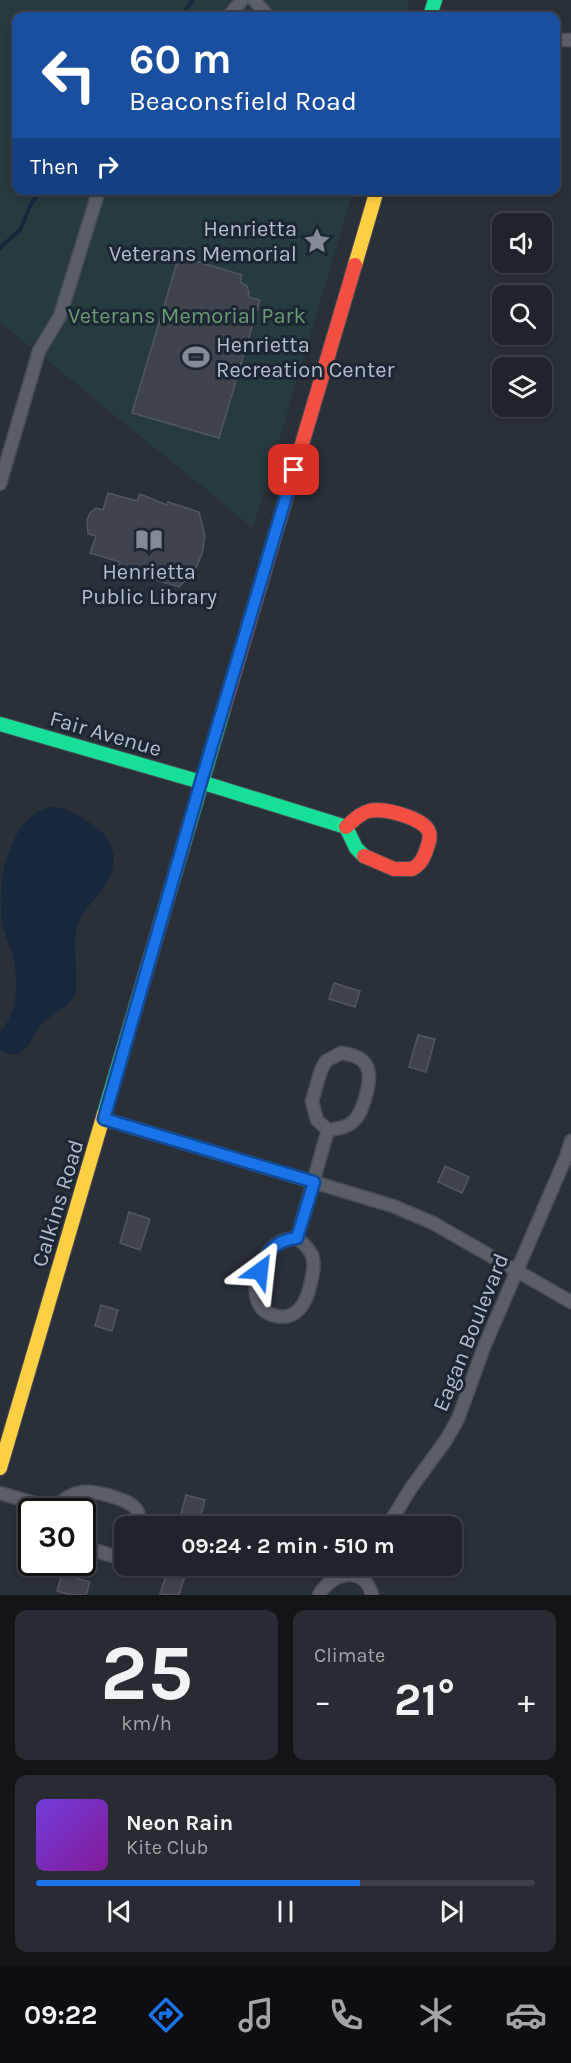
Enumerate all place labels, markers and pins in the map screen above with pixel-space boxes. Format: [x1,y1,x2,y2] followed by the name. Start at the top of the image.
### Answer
[109,216,297,267] place label: Henrietta Veterans Memorial
[302,226,332,256] place icon: Henrietta Veterans Memorial
[216,332,394,383] place label: Henrietta Recreation Center
[181,342,211,372] sports icon: Henrietta Recreation Center
[268,444,319,495] pin
[134,525,164,555] library icon: Henrietta Public Library
[81,559,217,610] place label: Henrietta Public Library

